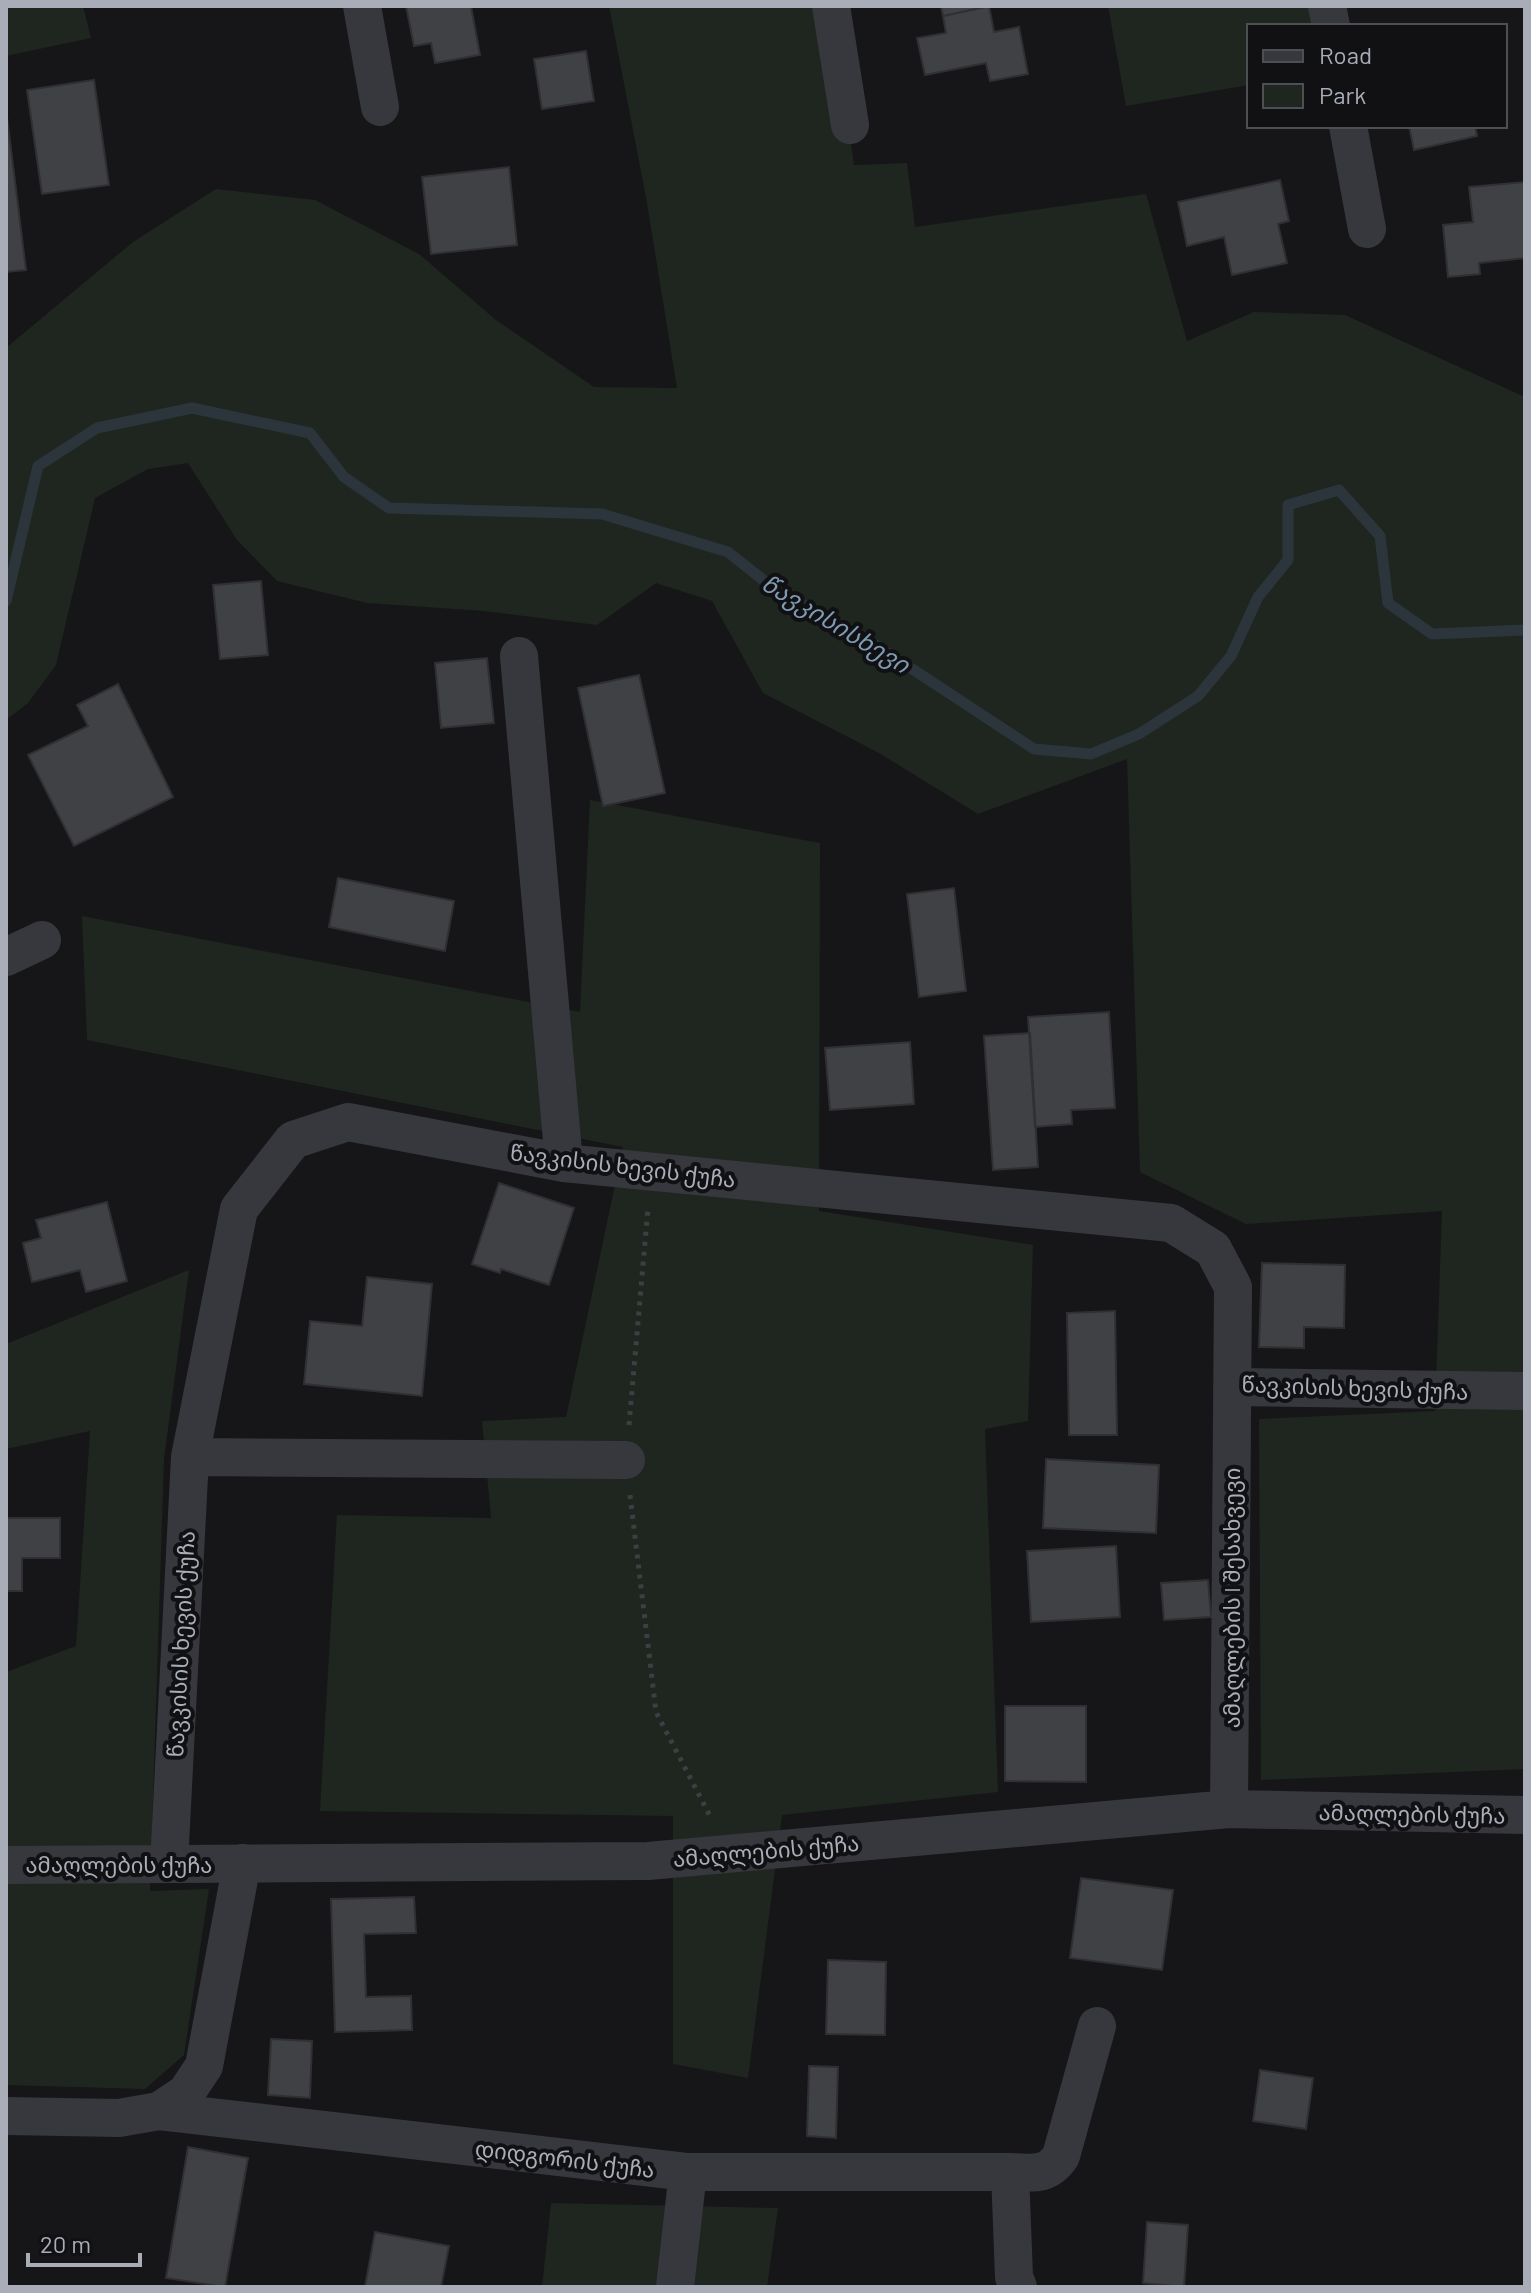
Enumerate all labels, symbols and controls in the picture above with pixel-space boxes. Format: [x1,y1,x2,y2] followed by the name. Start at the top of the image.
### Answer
[1247,24,1507,128] legend
[1319,40,1372,69] text: Road
[1319,80,1366,109] text: Park
[756,568,916,680] water label: წავკისისხევი
[509,1138,737,1193] street label: წავკისის ხევის ქუჩა
[1241,1370,1469,1405] street label: წავკისის ხევის ქუჩა
[1218,1468,1246,1728] street label: ამაღლების I შესახვევი
[161,1530,200,1758] street label: წავკისის ხევის ქუჩა
[1318,1798,1506,1830] street label: ამაღლების ქუჩა
[672,1829,860,1873] street label: ამაღლების ქუჩა
[26,1851,212,1879] street label: ამაღლების ქუჩა
[474,2134,656,2184] street label: დიდგორის ქუჩა
[28,2217,140,2267] scale bar
[40,2229,91,2258] text: 20 m

